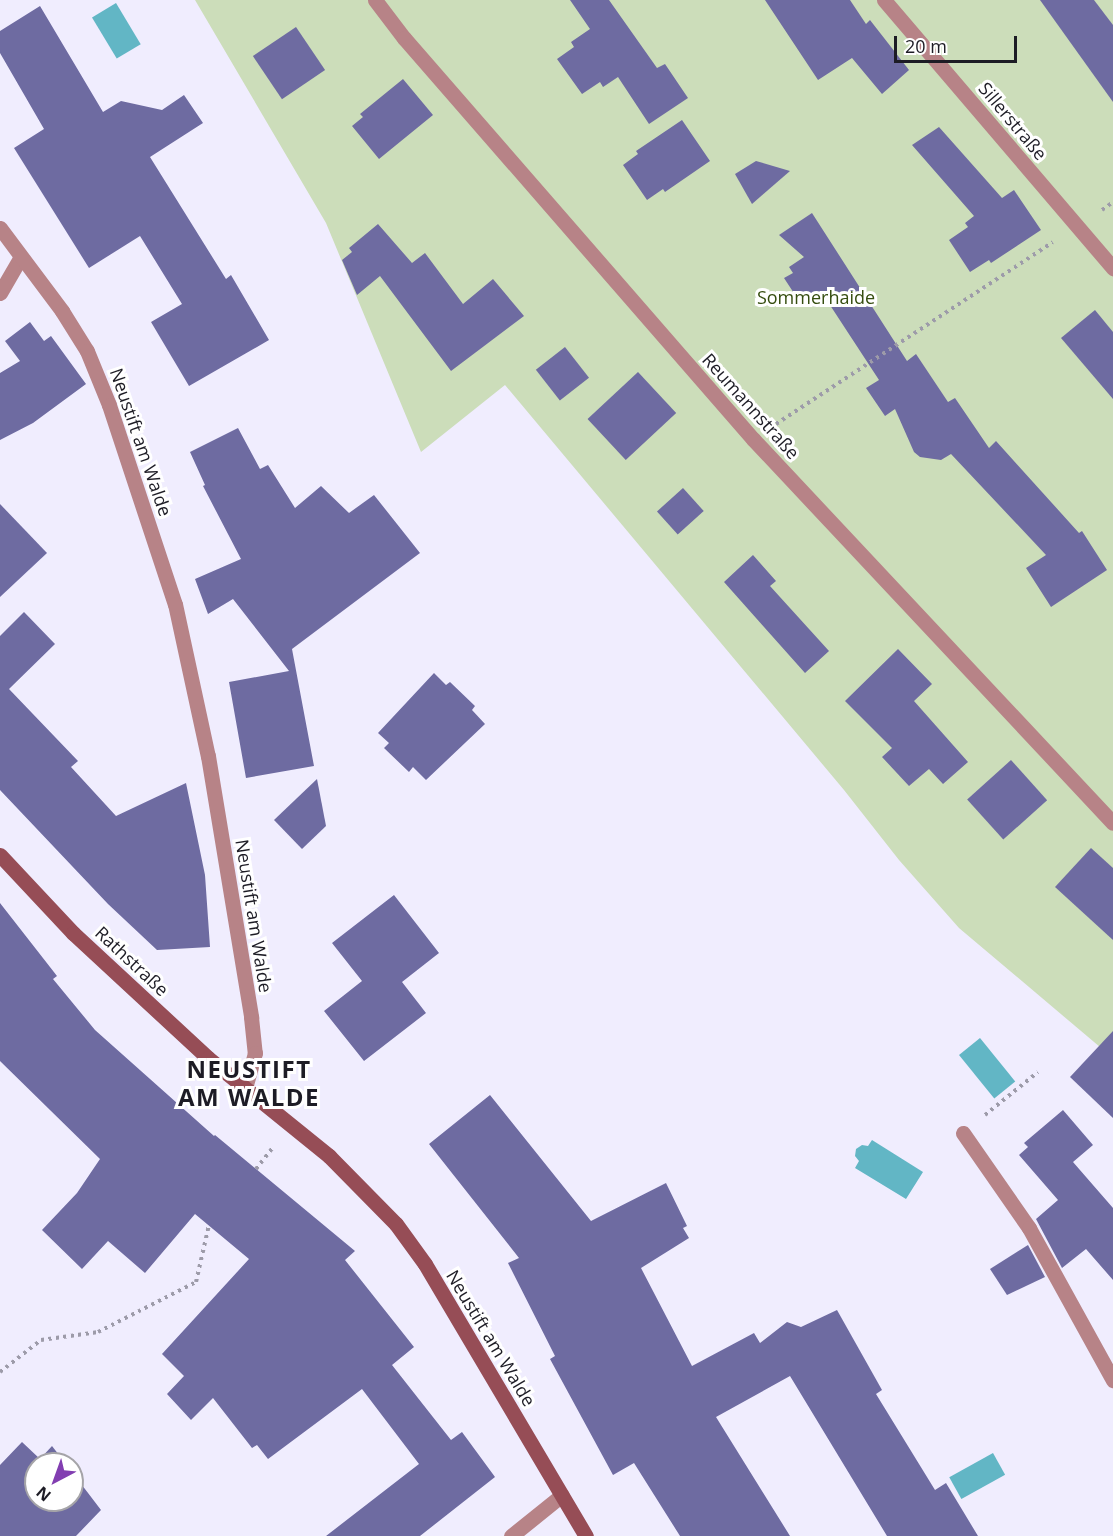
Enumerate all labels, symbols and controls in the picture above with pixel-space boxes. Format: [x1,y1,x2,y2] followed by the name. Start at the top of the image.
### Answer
[897,24,1020,62] scale bar
[905,34,947,58] text: 20 m
[974,78,1052,164] street label: Sillerstraße
[757,286,875,308] park label: Sommerhaide
[698,349,804,463] street label: Reumannstraße
[106,365,176,519] street label: Neustift am Walde
[231,838,277,994] street label: Neustift am Walde
[91,922,173,1000] street label: Rathstraße
[178,1055,320,1111] district label: NEUSTIFT AM WALDE
[442,1266,540,1410] street label: Neustift am Walde
[24,1452,84,1512] north arrow
[31,1482,56,1507] text: N

